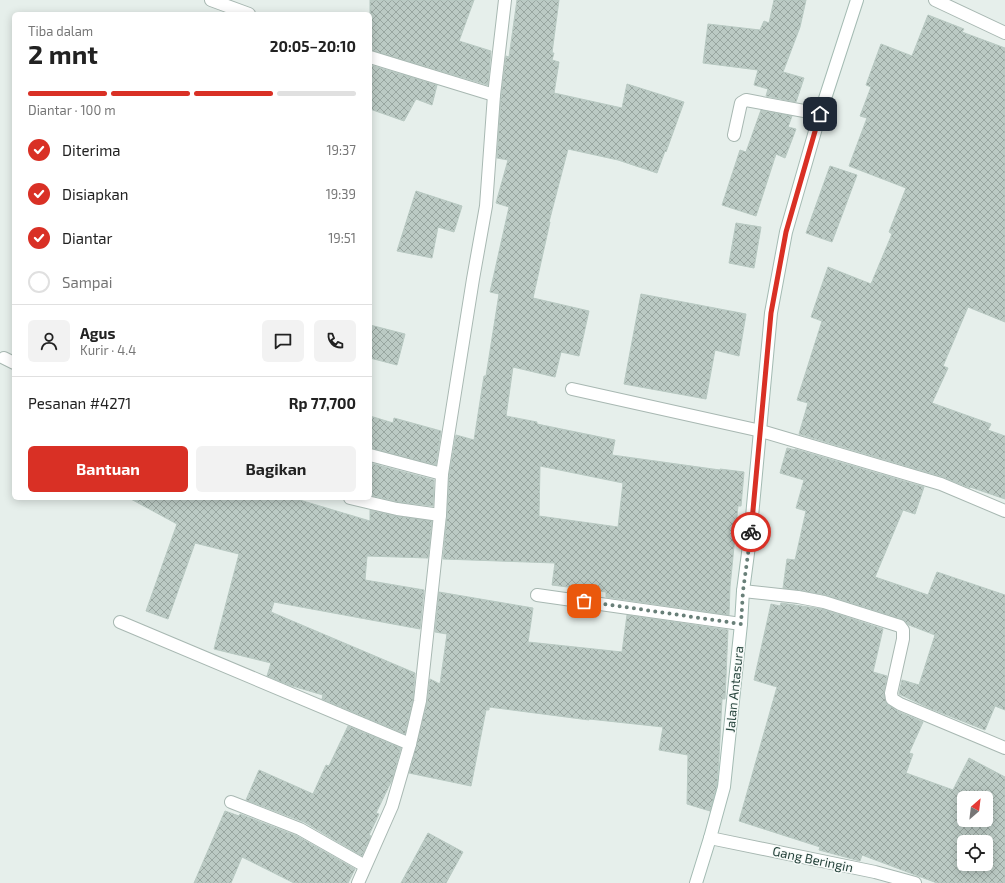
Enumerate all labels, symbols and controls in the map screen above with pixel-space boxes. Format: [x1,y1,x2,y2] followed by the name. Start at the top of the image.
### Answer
[28,23,93,39] text: Tiba dalam
[270,37,356,55] text: 20:05–20:10
[28,38,98,69] text: 2 mnt
[803,97,837,131] pin
[28,102,116,118] text: Diantar · 100 m
[809,103,831,125] icon: home
[28,139,50,161] icon: check
[62,141,121,159] text: Diterima
[326,142,356,158] text: 19:37
[28,183,50,205] icon: check
[62,185,129,203] text: Disiapkan
[326,186,356,202] text: 19:39
[28,227,50,249] icon: check
[62,229,113,247] text: Diantar
[328,230,356,246] text: 19:51
[62,273,112,291] text: Sampai
[28,320,70,362] button: person
[262,320,304,362] button: chat
[314,320,356,362] button: phone
[80,324,115,342] text: Agus
[80,342,136,358] text: Kurir · 4.4
[28,394,131,412] text: Pesanan #4271
[289,394,356,412] text: Rp 77,700
[28,446,188,492] button: Bantuan
[196,446,356,492] button: Bagikan
[731,512,771,552] courier
[740,521,762,543] icon: bike
[567,584,601,618] pin
[573,590,595,612] icon: bag
[722,645,746,733] street label: Jalan Antasura
[957,791,993,827] north arrow
[957,791,993,871] map controls
[957,835,993,871] button: locate
[771,843,855,875] street label: Gang Beringin

